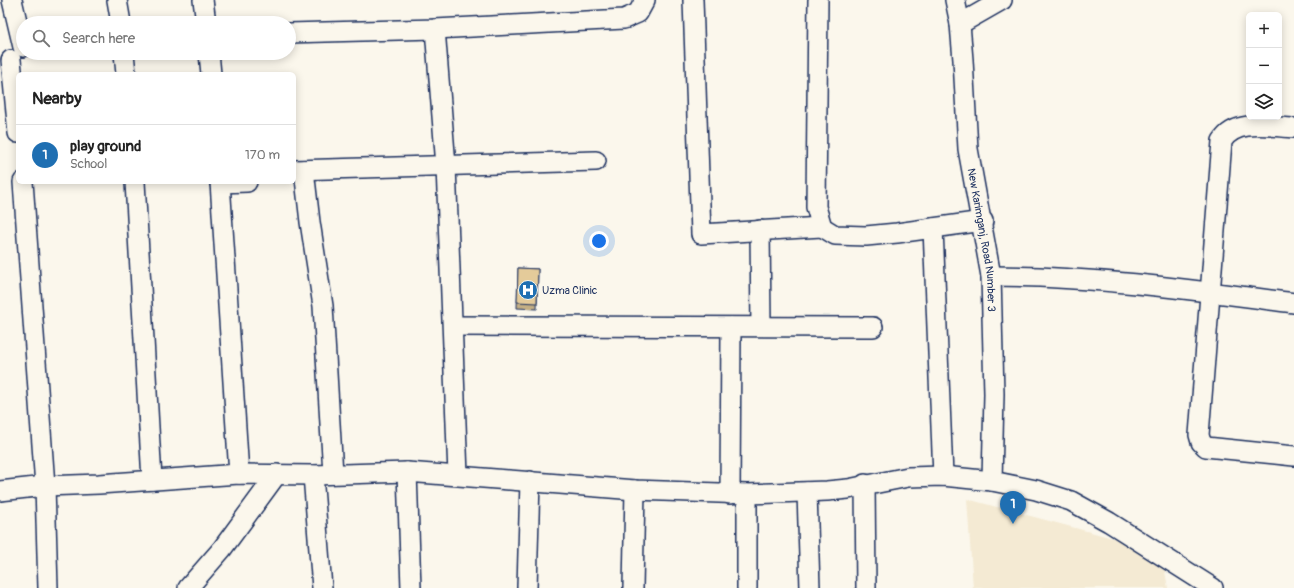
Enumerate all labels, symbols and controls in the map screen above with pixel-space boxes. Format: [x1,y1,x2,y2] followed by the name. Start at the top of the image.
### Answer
[1246,12,1282,120] map controls
[1246,12,1282,48] button: +
[16,16,296,60] search box
[30,27,52,49] icon: search
[62,29,135,48] text: Search here
[1246,48,1282,84] button: −
[1246,84,1282,120] button: layers
[32,88,81,109] text: Nearby
[70,137,141,156] text: play ground
[42,147,48,163] text: 1
[245,147,280,163] text: 170 m
[70,156,107,172] text: School
[965,167,998,312] street label: New Karimganj, Road Number 3
[589,231,609,251] your location
[517,279,539,301] hospital icon: Uzma Clinic
[542,284,598,297] place label: Uzma Clinic
[1000,491,1026,524] pin: 1

